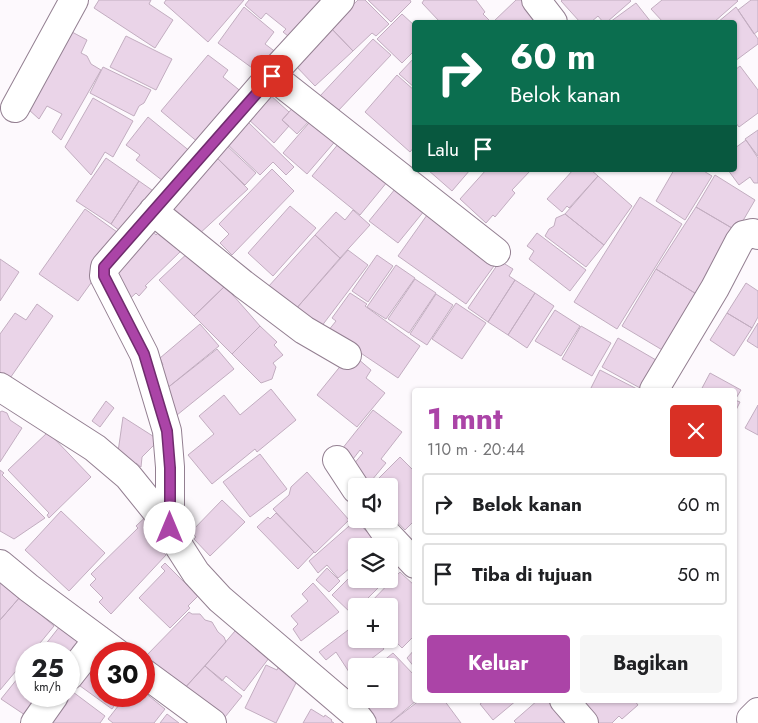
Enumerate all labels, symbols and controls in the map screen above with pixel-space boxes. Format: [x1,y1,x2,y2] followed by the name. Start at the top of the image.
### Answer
[510,32,596,82] text: 60 m
[427,40,492,105] icon: right
[251,55,293,97] pin
[258,62,286,90] icon: arrive
[510,78,621,110] text: Belok kanan
[469,135,497,163] icon: arrive
[427,136,459,163] text: Lalu
[427,397,503,440] text: 1 mnt
[670,405,722,457] button: close
[427,438,525,461] text: 110 m · 20:44
[348,478,398,708] map controls
[348,478,398,528] button: sound
[429,490,457,518] icon: right
[472,491,582,518] text: Belok kanan
[677,491,720,518] text: 60 m
[143,501,195,553] position arrow
[348,538,398,588] button: layers
[429,560,457,588] icon: arrive
[472,561,592,588] text: Tiba di tujuan
[677,561,720,588] text: 50 m
[348,598,398,648] button: +
[427,635,570,693] button: Keluar
[580,635,722,693] button: Bagikan
[90,642,155,707] speed limit sign: 30
[31,650,64,686] text: 25
[348,658,398,708] button: −
[34,678,61,696] text: km/h

